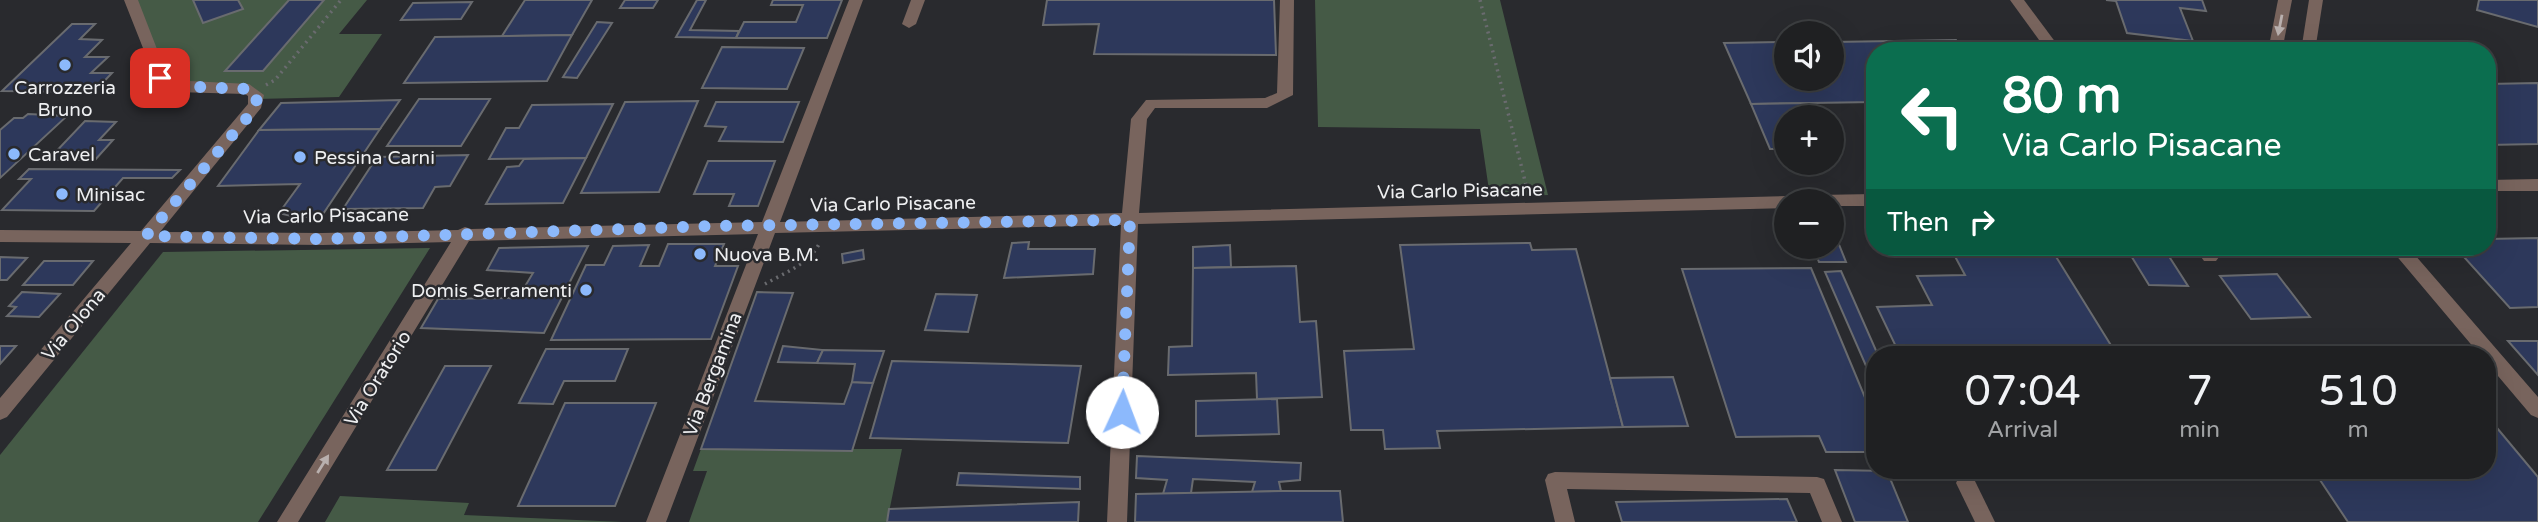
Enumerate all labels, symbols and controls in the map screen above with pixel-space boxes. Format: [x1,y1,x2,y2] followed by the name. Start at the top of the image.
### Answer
[2275,14,2286,36] one-way arrow
[1774,21,1844,259] map controls
[1774,21,1844,91] button: sound
[130,48,190,108] pin
[57,57,73,73] marker: Carrozzeria Bruno
[141,59,179,97] icon: arrive
[2002,67,2121,126] text: 80 m
[1887,70,1978,161] icon: left
[14,77,116,121] place label: Carrozzeria Bruno
[1774,105,1844,175] button: +
[2002,127,2282,165] text: Via Carlo Pisacane
[28,144,95,166] place label: Caravel
[6,146,22,162] marker: Caravel
[314,147,435,169] place label: Pessina Carni
[292,149,308,165] marker: Pessina Carni
[1377,179,1543,203] street label: Via Carlo Pisacane
[76,184,145,206] place label: Minisac
[54,186,70,202] marker: Minisac
[1774,189,1844,259] button: −
[810,192,976,216] street label: Via Carlo Pisacane
[1963,203,2001,241] icon: right
[243,204,409,228] street label: Via Carlo Pisacane
[1887,207,1949,238] text: Then
[714,244,819,266] place label: Nuova B.M.
[692,246,708,262] marker: Nuova B.M.
[411,280,572,302] place label: Domis Serramenti
[578,282,594,298] marker: Domis Serramenti
[37,284,110,365] street label: Via Olona
[679,309,747,440] street label: Via Bergamina
[340,327,416,430] street label: Via Oratorio
[1964,366,2081,417] text: 07:04
[2186,366,2213,417] text: 7
[2318,366,2398,417] text: 510
[1085,375,1159,449] position arrow
[1987,416,2058,444] text: Arrival
[2179,416,2220,444] text: min
[2347,416,2369,444] text: m
[316,455,329,474] one-way arrow

